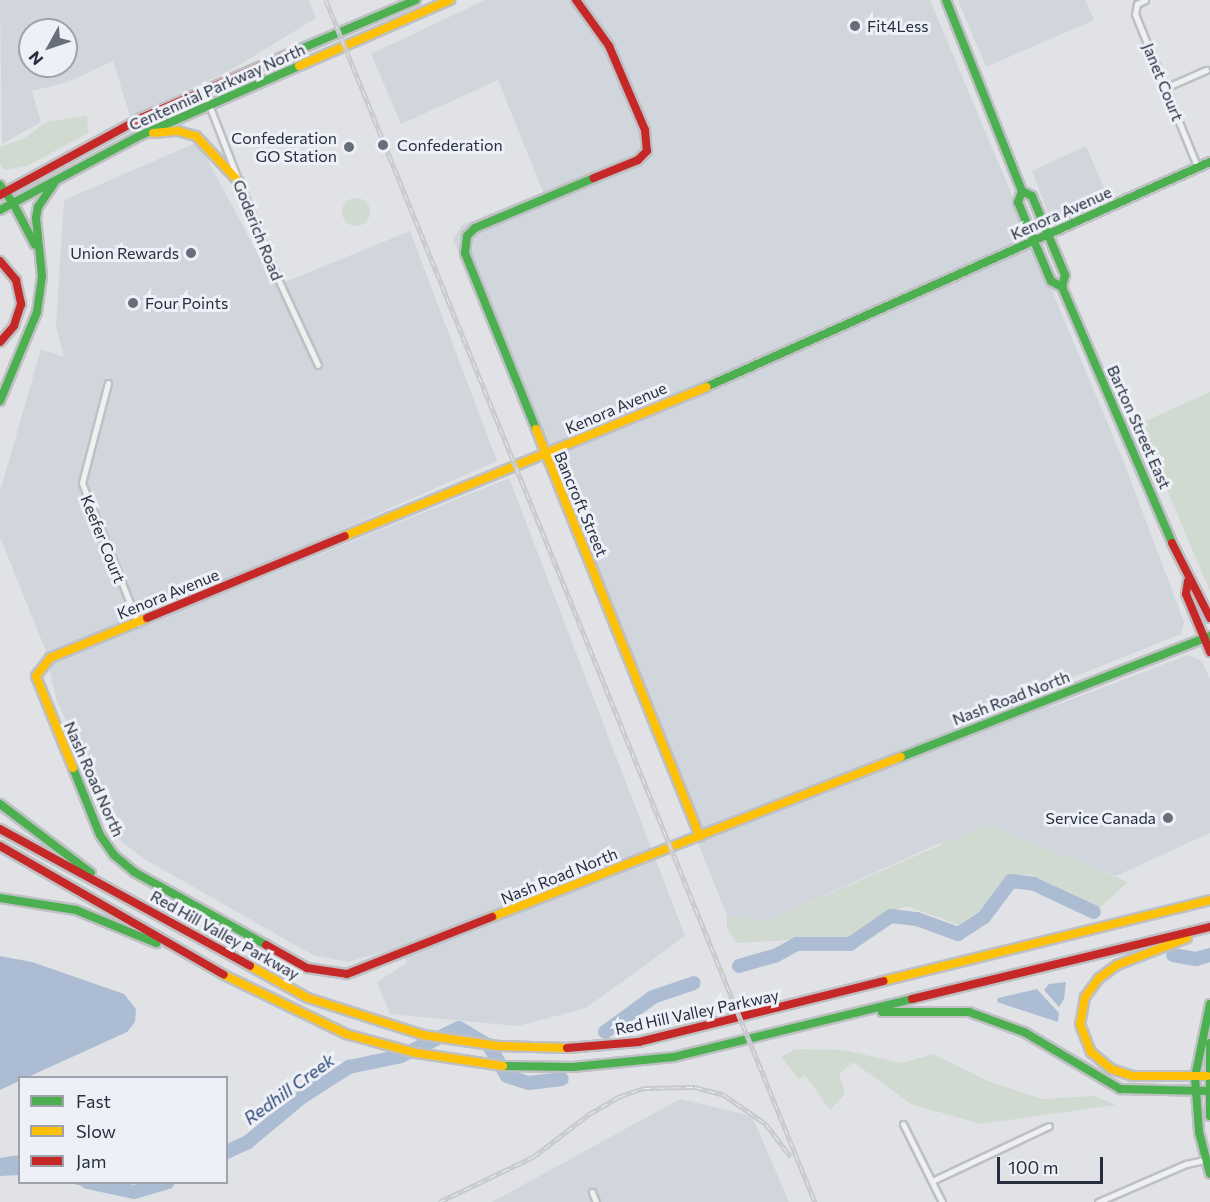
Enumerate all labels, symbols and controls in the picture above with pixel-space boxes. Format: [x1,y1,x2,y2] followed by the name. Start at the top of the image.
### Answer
[867,16,929,36] place label: Fit4Less
[18,18,78,78] north arrow
[848,19,862,33] marker: Fit4Less
[126,39,308,135] street label: Centennial Parkway North
[1139,40,1187,124] street label: Janet Court
[24,48,46,69] text: N
[231,128,337,166] place label: Confederation GO Station
[397,135,503,155] place label: Confederation
[374,136,392,154] marker: Confederation
[342,140,356,154] marker: Confederation GO Station
[229,177,287,283] street label: Goderich Road
[1008,182,1114,244] street label: Kenora Avenue
[70,243,179,263] place label: Union Rewards
[184,246,198,260] marker: Union Rewards
[145,293,228,313] place label: Four Points
[126,296,140,310] marker: Four Points
[1103,362,1175,492] street label: Barton Street East
[562,378,670,438] street label: Kenora Avenue
[550,448,612,560] street label: Bancroft Street
[77,492,129,586] street label: Keefer Court
[114,565,222,623] street label: Kenora Avenue
[950,667,1072,729] street label: Nash Road North
[60,718,128,840] street label: Nash Road North
[1046,808,1156,828] place label: Service Canada
[1161,811,1175,825] marker: Service Canada
[498,844,620,908] street label: Nash Road North
[147,886,303,984] street label: Red Hill Valley Parkway
[613,985,781,1039] street label: Red Hill Valley Parkway
[239,1049,339,1129] water label: Redhill Creek
[18,1076,228,1184] legend
[76,1090,111,1112] text: Fast
[76,1120,116,1142] text: Slow
[1000,1145,1106,1183] scale bar
[76,1150,106,1172] text: Jam
[1008,1156,1058,1178] text: 100 m

